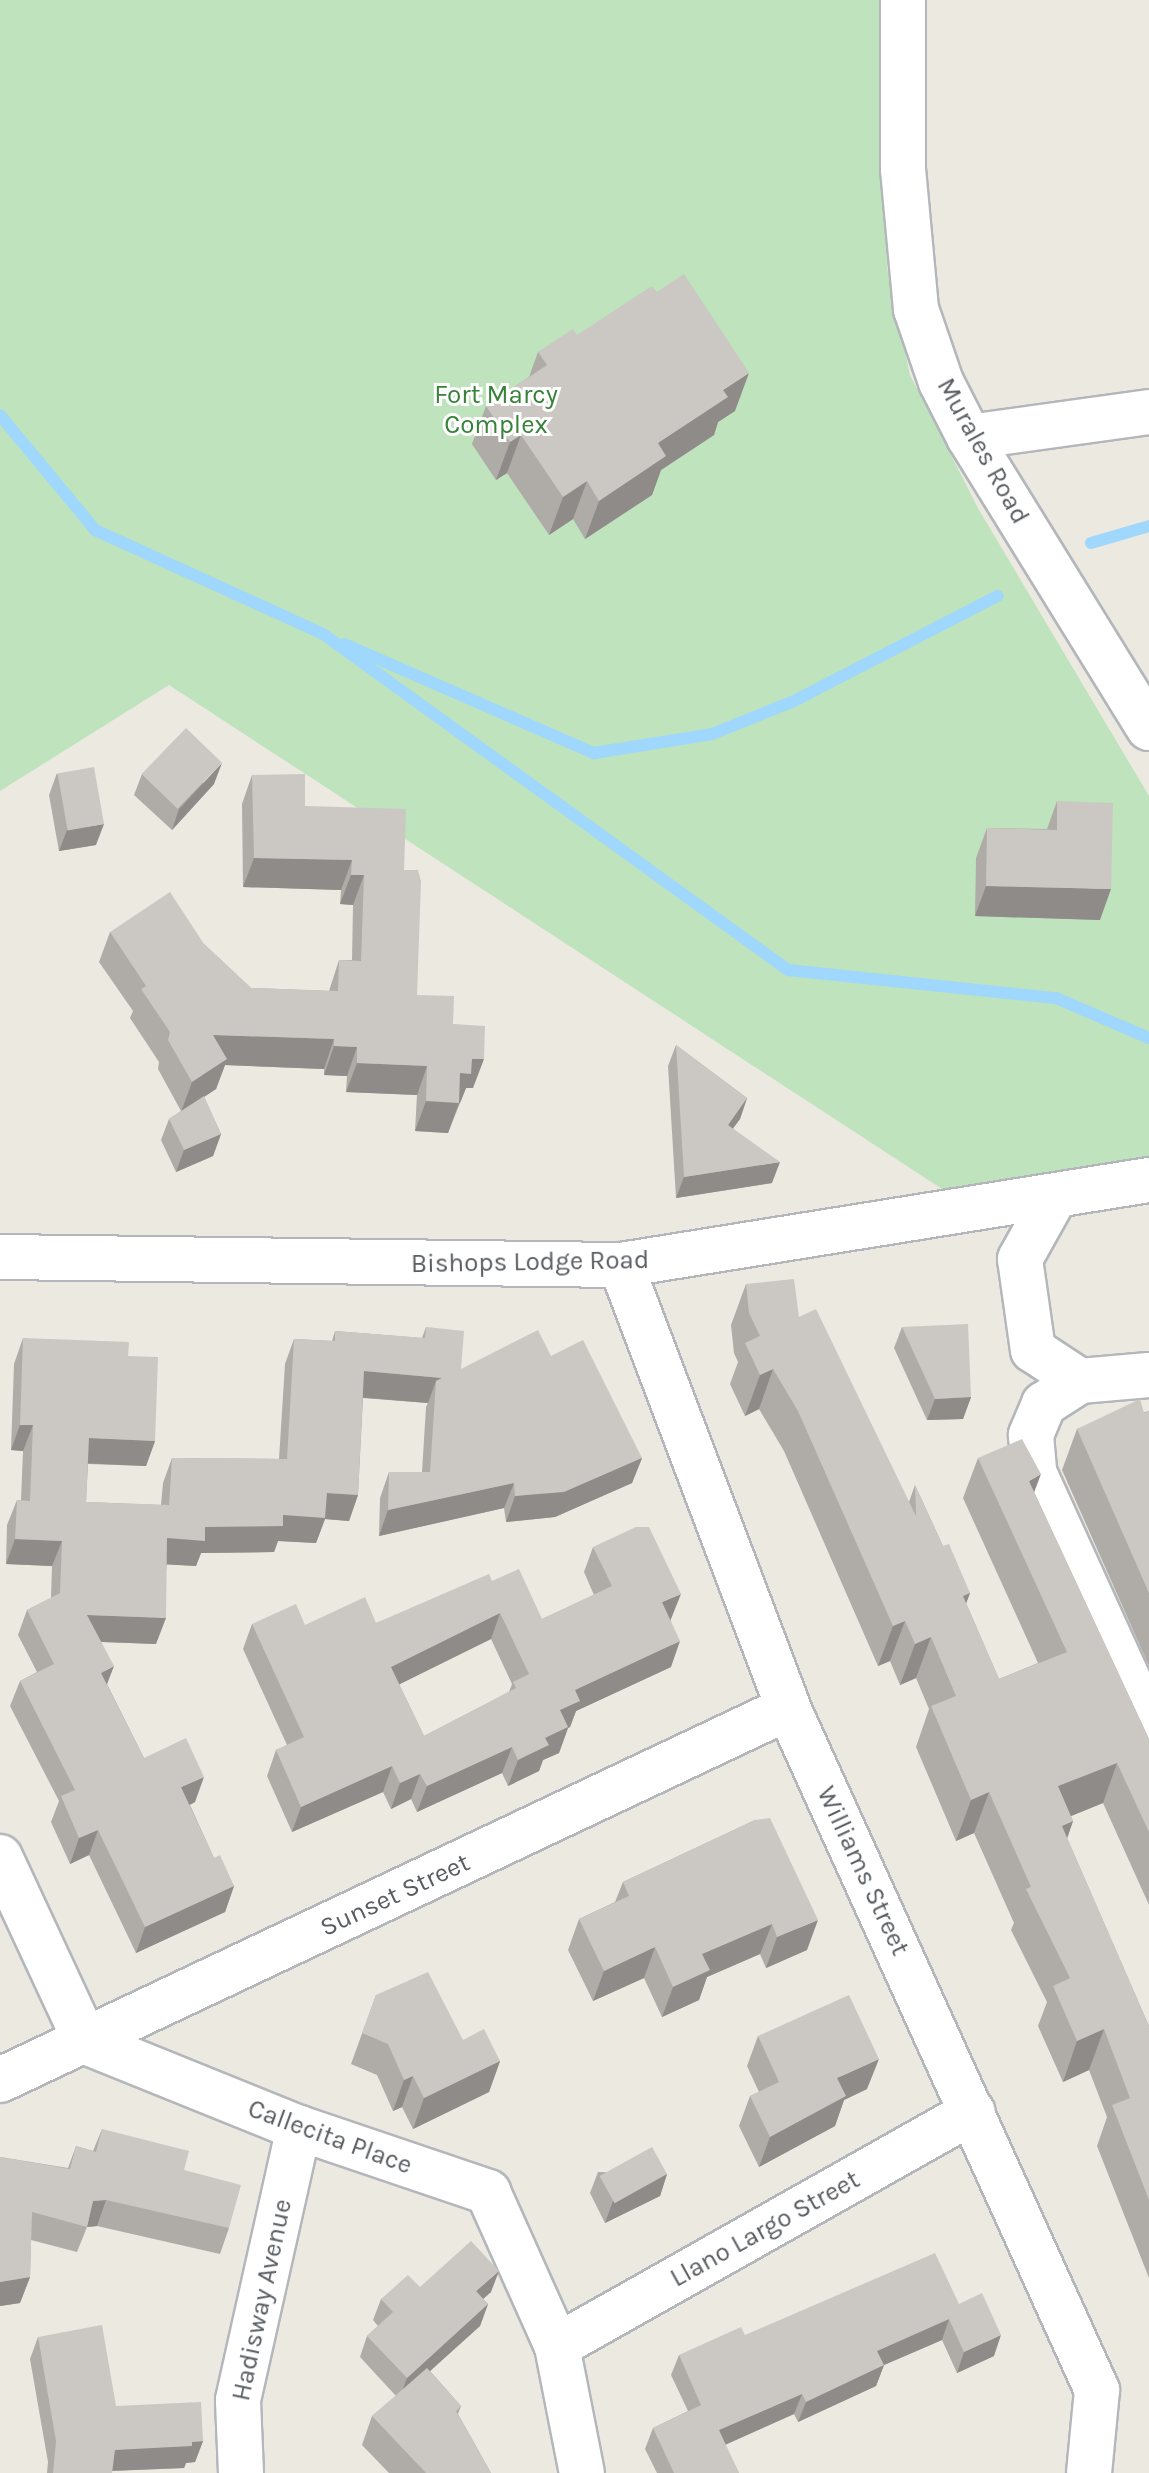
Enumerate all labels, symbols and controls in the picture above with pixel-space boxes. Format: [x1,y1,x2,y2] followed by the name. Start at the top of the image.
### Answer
[930,373,1036,529] street label: Murales Road
[434,379,558,440] park label: Fort Marcy Complex
[411,1244,649,1280] street label: Bishops Lodge Road
[810,1781,916,1961] street label: Williams Street
[315,1847,475,1943] street label: Sunset Street
[244,2093,416,2181] street label: Callecita Place
[665,2164,865,2294] street label: Llano Largo Street
[225,2196,299,2404] street label: Hadisway Avenue

